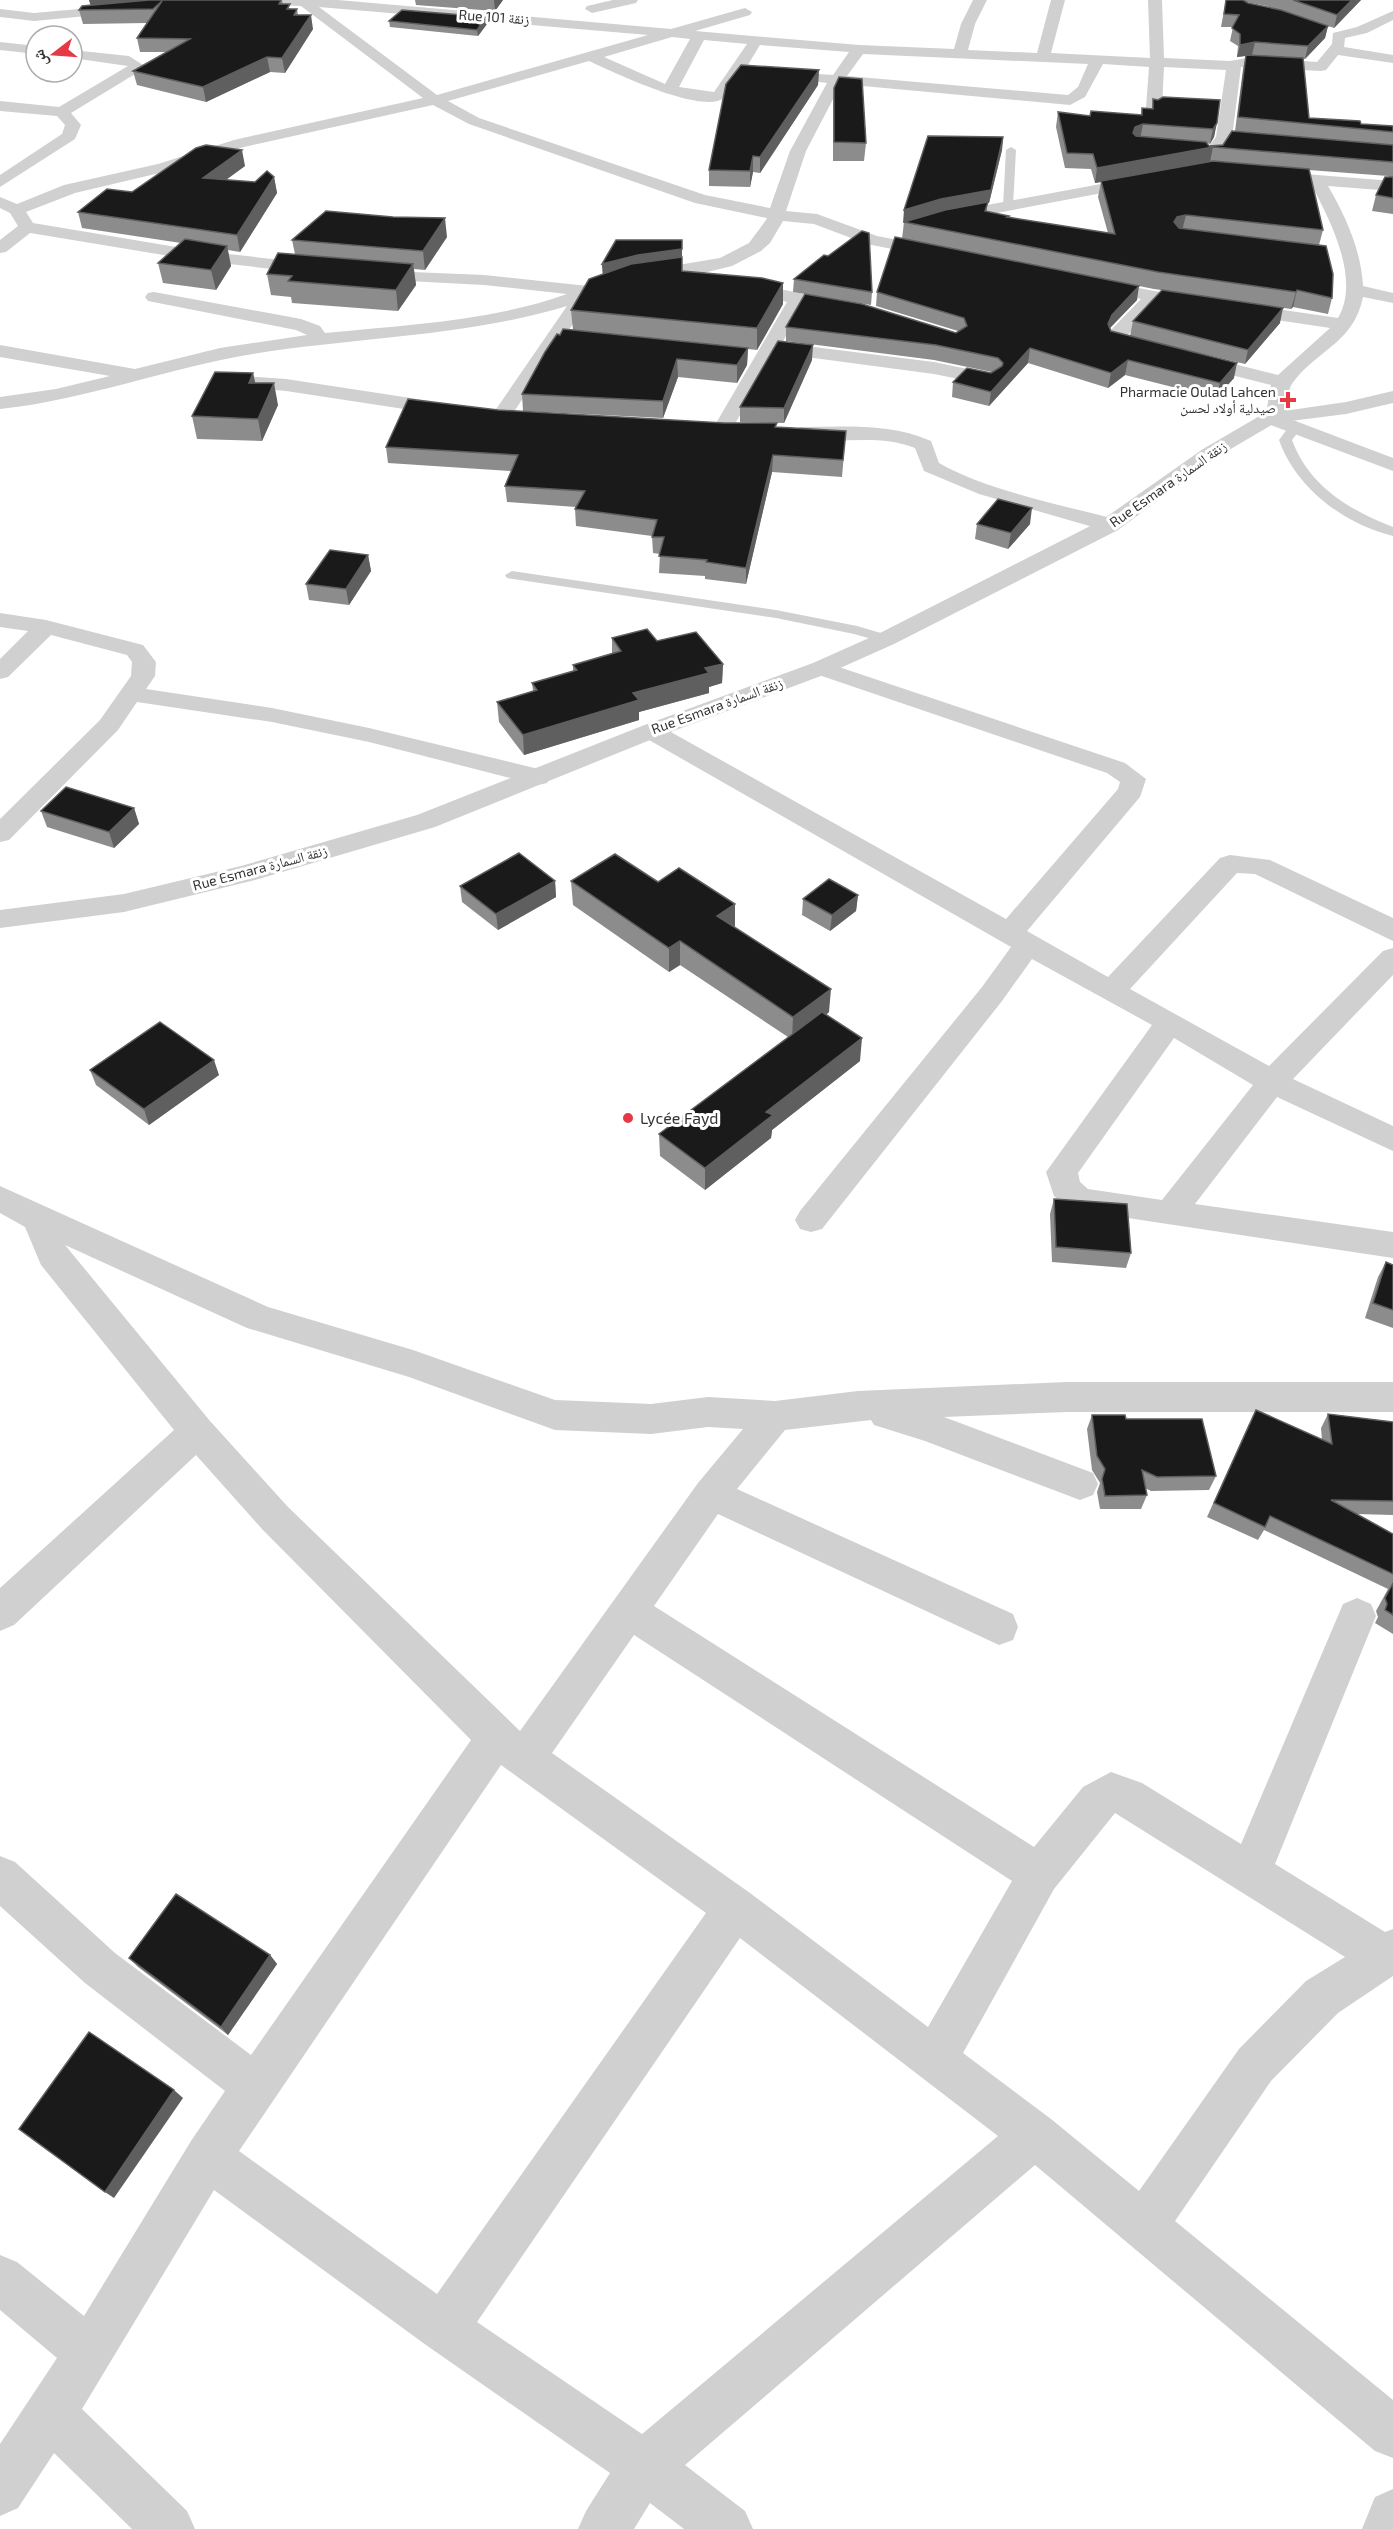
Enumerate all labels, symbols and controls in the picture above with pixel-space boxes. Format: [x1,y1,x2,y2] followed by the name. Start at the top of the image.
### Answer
[458,6,530,28] street label: Rue 101 زنقة
[24,24,84,84] north arrow
[28,47,52,69] text: ش
[1120,383,1276,417] place label: Pharmacie Oulad Lahcen صيدلية أولاد لحسن
[1281,393,1295,407] marker: Pharmacie Oulad Lahcen صيدلية أولاد لحسن
[1106,437,1230,531] street label: Rue Esmara زنقة السمارة
[649,674,785,738] street label: Rue Esmara زنقة السمارة
[191,841,329,895] street label: Rue Esmara زنقة السمارة
[640,1108,719,1127] place label: Lycée Fayd
[621,1111,635,1125] marker: Lycée Fayd

